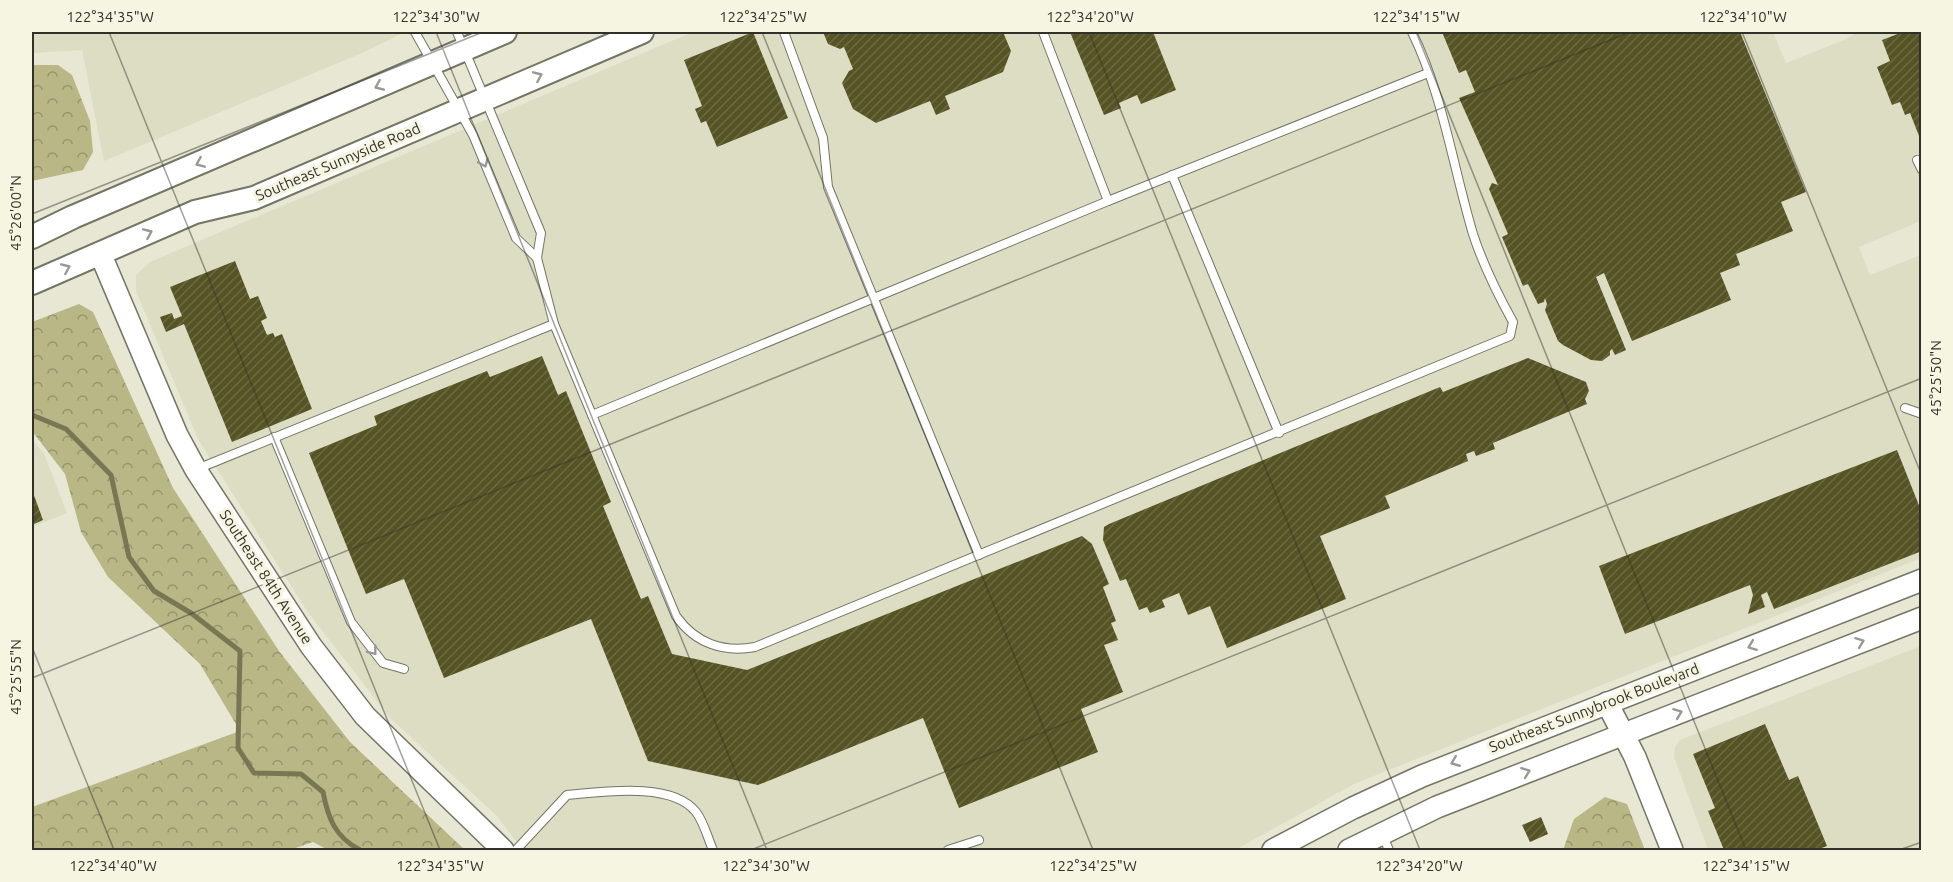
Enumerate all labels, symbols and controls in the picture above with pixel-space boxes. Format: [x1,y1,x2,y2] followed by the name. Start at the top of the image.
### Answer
[66,8,154,25] text: 122°34'35"W
[392,8,480,25] text: 122°34'30"W
[719,8,807,25] text: 122°34'25"W
[1046,8,1134,25] text: 122°34'20"W
[1372,8,1460,25] text: 122°34'15"W
[1699,8,1787,25] text: 122°34'10"W
[532,71,543,83] one-way arrow
[374,79,385,91] one-way arrow
[253,119,423,204] street label: Southeast Sunnyside Road
[195,156,206,168] one-way arrow
[477,156,489,167] one-way arrow
[7,175,24,251] text: 45°26'00"N
[141,228,152,240] one-way arrow
[59,263,70,275] one-way arrow
[1927,340,1944,416] text: 45°25'50"N
[217,506,316,647] street label: Southeast 84th Avenue
[1854,637,1865,649] one-way arrow
[7,639,24,715] text: 45°25'55"N
[1747,639,1758,651] one-way arrow
[366,645,377,656] one-way arrow
[1486,660,1701,756] street label: Southeast Sunnybrook Boulevard
[1672,707,1683,720] one-way arrow
[1450,755,1461,767] one-way arrow
[1520,767,1531,780] one-way arrow
[69,857,157,874] text: 122°34'40"W
[396,857,484,874] text: 122°34'35"W
[722,857,810,874] text: 122°34'30"W
[1049,857,1137,874] text: 122°34'25"W
[1375,857,1463,874] text: 122°34'20"W
[1702,857,1790,874] text: 122°34'15"W

